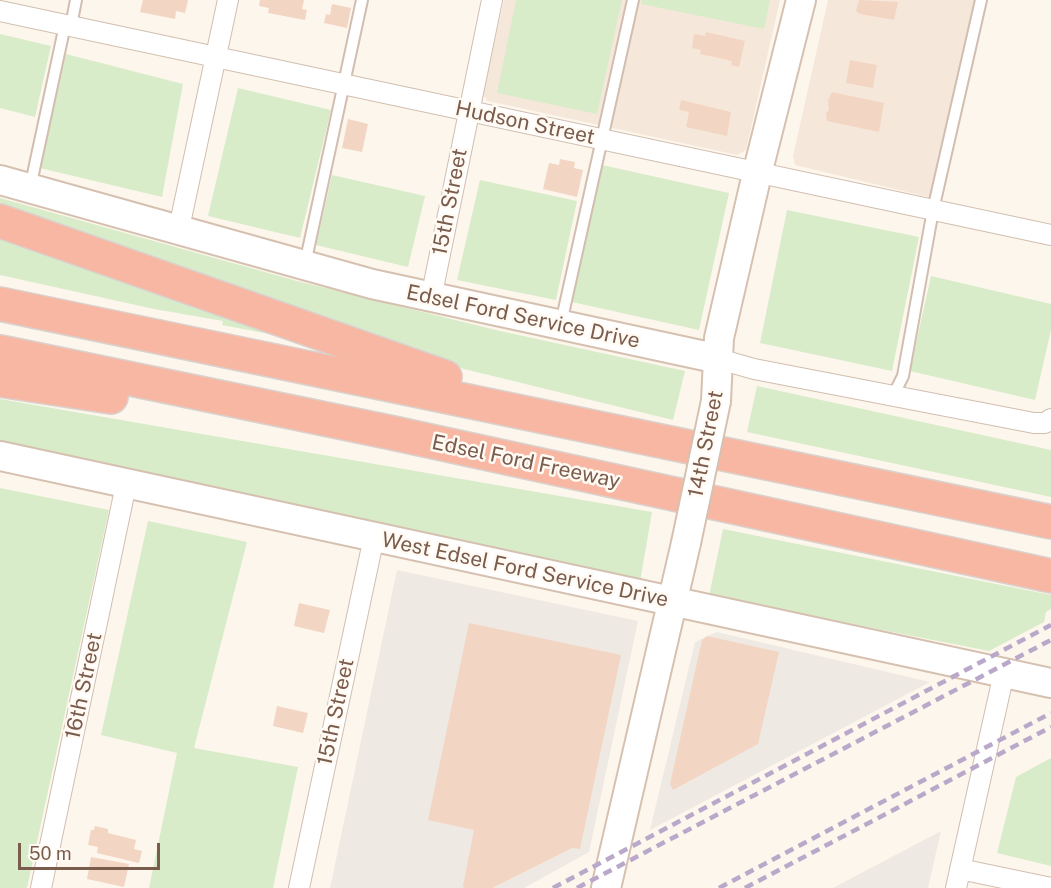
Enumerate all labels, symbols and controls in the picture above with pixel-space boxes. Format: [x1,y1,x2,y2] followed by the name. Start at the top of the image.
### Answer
[453,96,597,150] street label: Hudson Street
[427,146,473,258] street label: 15th Street
[404,280,642,354] street label: Edsel Ford Service Drive
[683,388,729,500] street label: 14th Street
[430,430,622,494] street label: Edsel Ford Freeway
[379,527,671,613] street label: West Edsel Ford Service Drive
[60,630,108,742] street label: 16th Street
[312,656,360,768] street label: 15th Street
[21,831,164,869] scale bar
[29,843,72,864] text: 50 m

